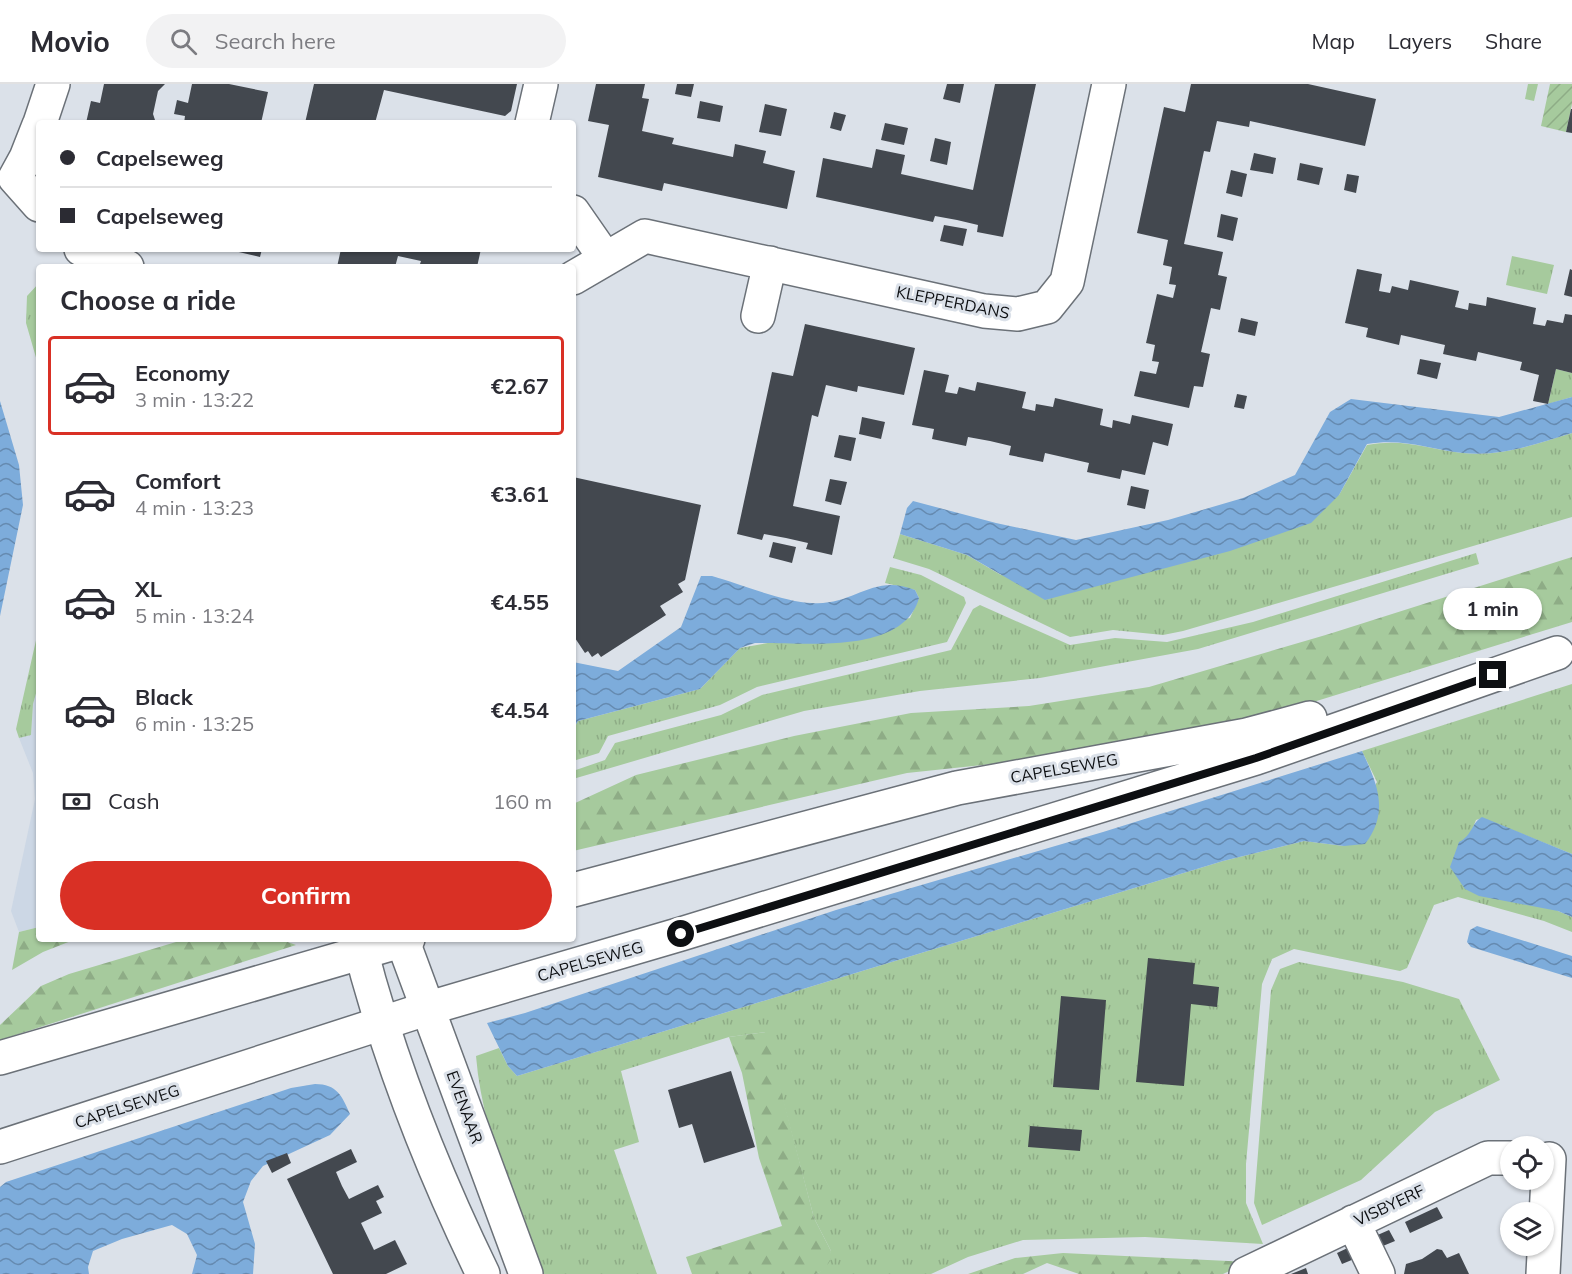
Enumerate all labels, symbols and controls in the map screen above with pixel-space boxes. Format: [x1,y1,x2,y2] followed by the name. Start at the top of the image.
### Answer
[146,14,566,68] search box
[30,24,110,59] text: Movio
[167,25,200,58] icon: search
[215,27,336,55] text: Search here
[1312,28,1355,54] text: Map
[1388,28,1452,54] text: Layers
[1485,28,1542,54] text: Share
[96,144,224,172] text: Capelseweg
[96,202,224,230] text: Capelseweg
[895,281,1011,323] street label: KLEPPERDANS
[60,283,236,317] text: Choose a ride
[63,359,117,413] icon: car
[135,359,230,387] text: Economy
[491,372,549,400] text: €2.67
[135,387,254,412] text: 3 min · 13:22
[63,467,117,521] icon: car
[135,467,221,495] text: Comfort
[491,480,549,508] text: €3.61
[135,495,254,520] text: 4 min · 13:23
[63,575,117,629] icon: car
[135,575,162,603] text: XL
[491,588,549,616] text: €4.55
[1444,588,1543,630] callout: 1 min
[1466,596,1519,621] text: 1 min
[135,603,254,628] text: 5 min · 13:24
[1479,661,1506,688] route end
[63,683,117,737] icon: car
[135,683,193,711] text: Black
[491,696,549,724] text: €4.54
[135,711,254,736] text: 6 min · 13:25
[1009,749,1119,787] street label: CAPELSEWEG
[60,785,93,818] icon: cash
[108,787,160,815] text: Cash
[493,789,552,814] text: 160 m
[60,861,552,930] button: Confirm
[667,920,694,947] route start
[535,936,645,986] street label: CAPELSEWEG
[443,1068,487,1146] street label: EVENAAR
[72,1080,182,1132] street label: CAPELSEWEG
[1500,1136,1554,1256] map controls
[1500,1136,1554,1190] button: locate
[1351,1180,1427,1230] street label: VISBYERF
[1500,1202,1554,1256] button: layers

